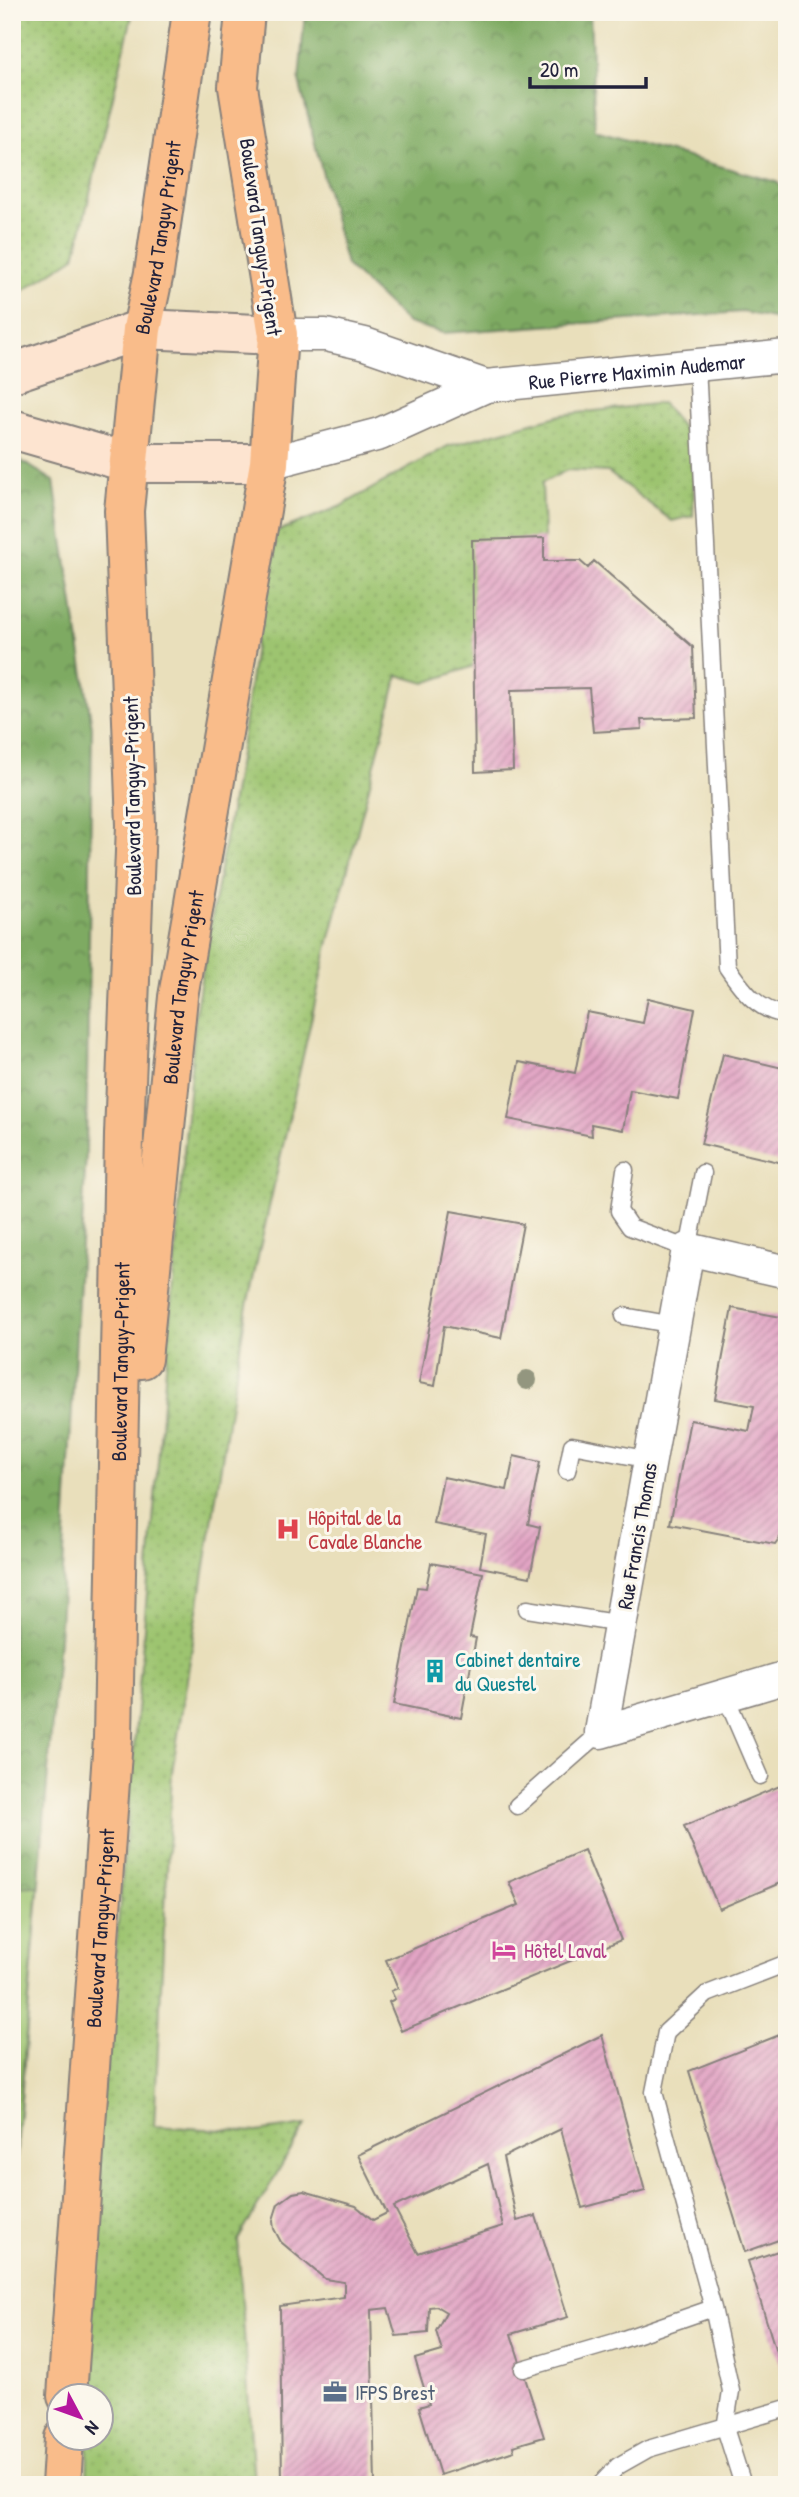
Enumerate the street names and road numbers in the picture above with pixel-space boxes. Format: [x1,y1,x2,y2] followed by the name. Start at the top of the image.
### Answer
[233,136,289,338] street label: Boulevard Tanguy-Prigent
[127,138,188,337] street label: Boulevard Tanguy Prigent
[527,346,747,396] street label: Rue Pierre Maximin Audemar
[116,695,148,896] street label: Boulevard Tanguy-Prigent
[155,887,211,1086] street label: Boulevard Tanguy Prigent
[104,1261,136,1462] street label: Boulevard Tanguy-Prigent
[610,1460,664,1612] street label: Rue Francis Thomas
[78,1827,121,2029] street label: Boulevard Tanguy-Prigent

